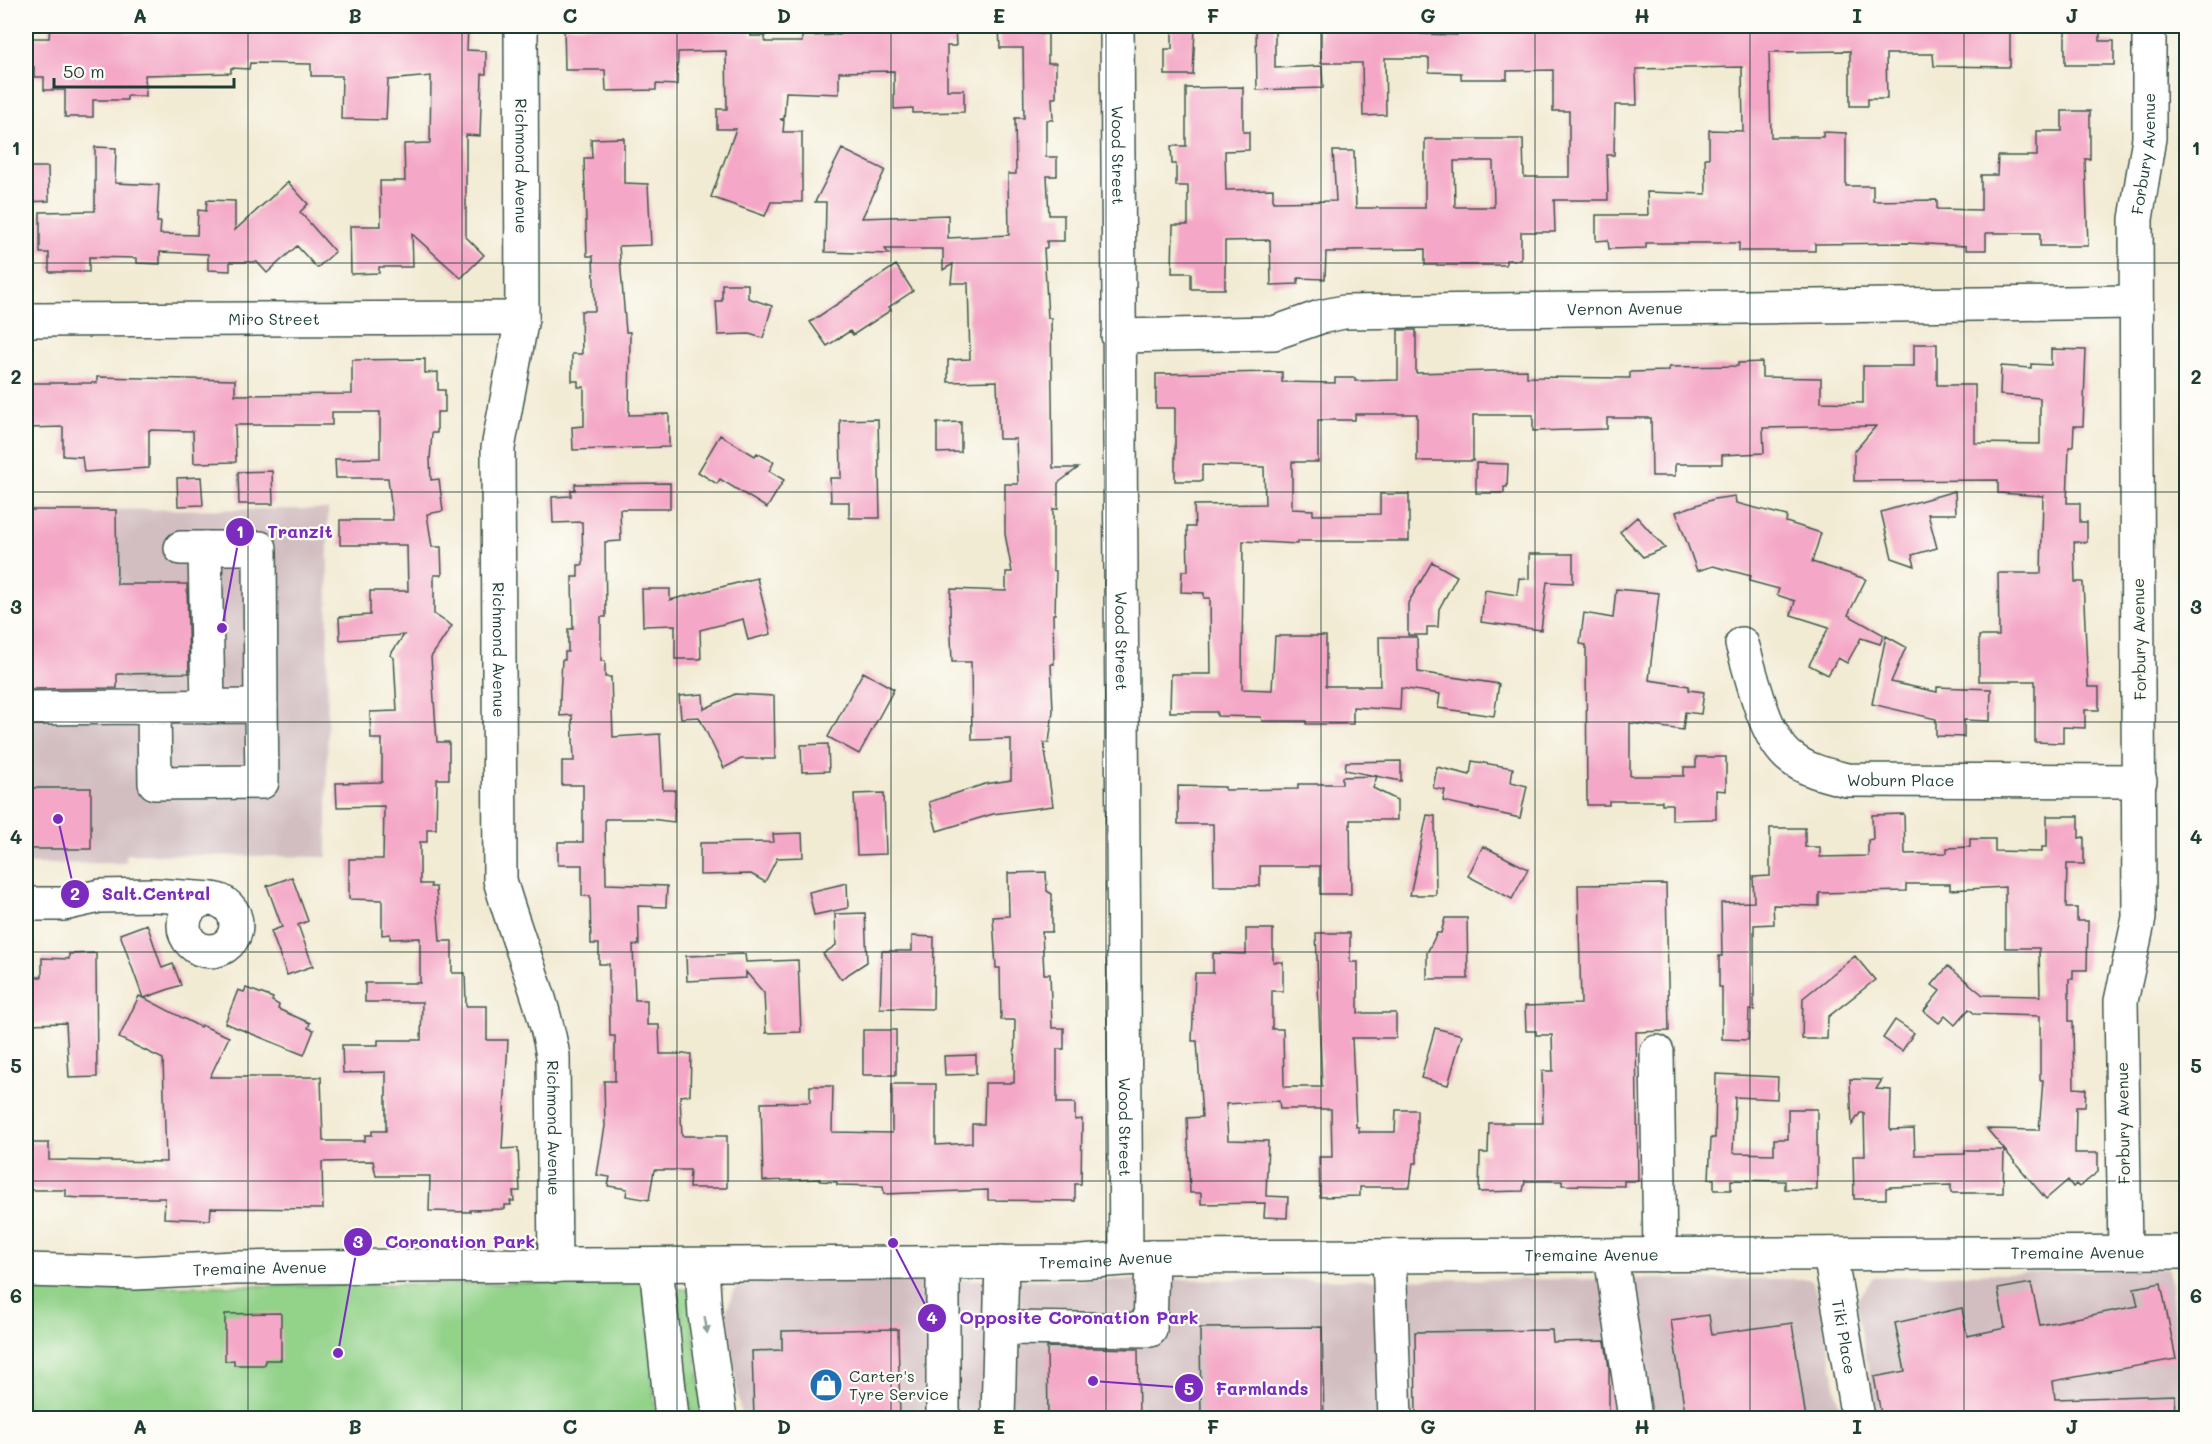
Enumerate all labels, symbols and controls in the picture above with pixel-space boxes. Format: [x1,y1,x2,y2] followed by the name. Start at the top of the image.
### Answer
[133,2,147,28] text: A
[348,2,362,28] text: B
[563,2,578,28] text: C
[777,2,791,28] text: D
[993,2,1005,28] text: E
[1207,2,1220,28] text: F
[1420,2,1436,28] text: G
[1634,2,1650,28] text: H
[1852,2,1862,28] text: I
[2065,2,2079,28] text: J
[54,51,234,89] scale bar
[63,59,105,83] text: 50 m
[2126,93,2159,216] street label: Forbury Avenue
[511,98,533,234] street label: Richmond Avenue
[1108,105,1129,205] street label: Wood Street
[12,134,20,160] text: 1
[2192,134,2200,160] text: 1
[1567,297,1683,319] street label: Vernon Avenue
[228,308,320,329] street label: Miro Street
[10,363,22,389] text: 2
[2190,363,2202,389] text: 2
[225,514,345,550] callout: Tranzit
[236,519,244,543] text: 1
[267,519,333,543] text: Tranzit
[2127,578,2150,700] street label: Forbury Avenue
[489,582,510,718] street label: Richmond Avenue
[1111,591,1133,691] street label: Wood Street
[10,593,22,619] text: 3
[2190,593,2202,619] text: 3
[1847,769,1954,790] street label: Woburn Place
[10,823,23,849] text: 4
[2190,823,2203,849] text: 4
[60,876,222,912] callout: Salt.Central
[70,881,80,905] text: 2
[102,881,210,905] text: Salt.Central
[10,1052,22,1078] text: 5
[2190,1052,2202,1078] text: 5
[543,1060,565,1196] street label: Richmond Avenue
[2111,1062,2134,1184] street label: Forbury Avenue
[1115,1077,1136,1177] street label: Wood Street
[343,1224,547,1260] callout: Coronation Park
[353,1229,364,1253] text: 3
[385,1229,535,1253] text: Coronation Park
[2011,1241,2145,1263] street label: Tremaine Avenue
[1525,1244,1659,1265] street label: Tremaine Avenue
[1039,1246,1173,1272] street label: Tremaine Avenue
[192,1256,327,1280] street label: Tremaine Avenue
[10,1282,22,1308] text: 6
[2190,1282,2202,1308] text: 6
[1828,1298,1861,1376] street label: Tiki Place
[917,1300,1210,1336] callout: Opposite Coronation Park
[926,1305,938,1329] text: 4
[960,1305,1198,1329] text: Opposite Coronation Park
[702,1315,711,1334] one-way arrow
[849,1365,949,1404] place label: Carter's Tyre Service
[808,1367,844,1403] shop icon: Carter's Tyre Service
[1174,1370,1321,1406] callout: Farmlands
[1184,1376,1194,1400] text: 5
[1216,1376,1308,1400] text: Farmlands
[133,1413,147,1439] text: A
[348,1413,362,1439] text: B
[563,1413,578,1439] text: C
[777,1413,791,1439] text: D
[993,1413,1005,1439] text: E
[1207,1413,1220,1439] text: F
[1420,1413,1436,1439] text: G
[1634,1413,1650,1439] text: H
[1852,1413,1862,1439] text: I
[2065,1413,2079,1439] text: J

